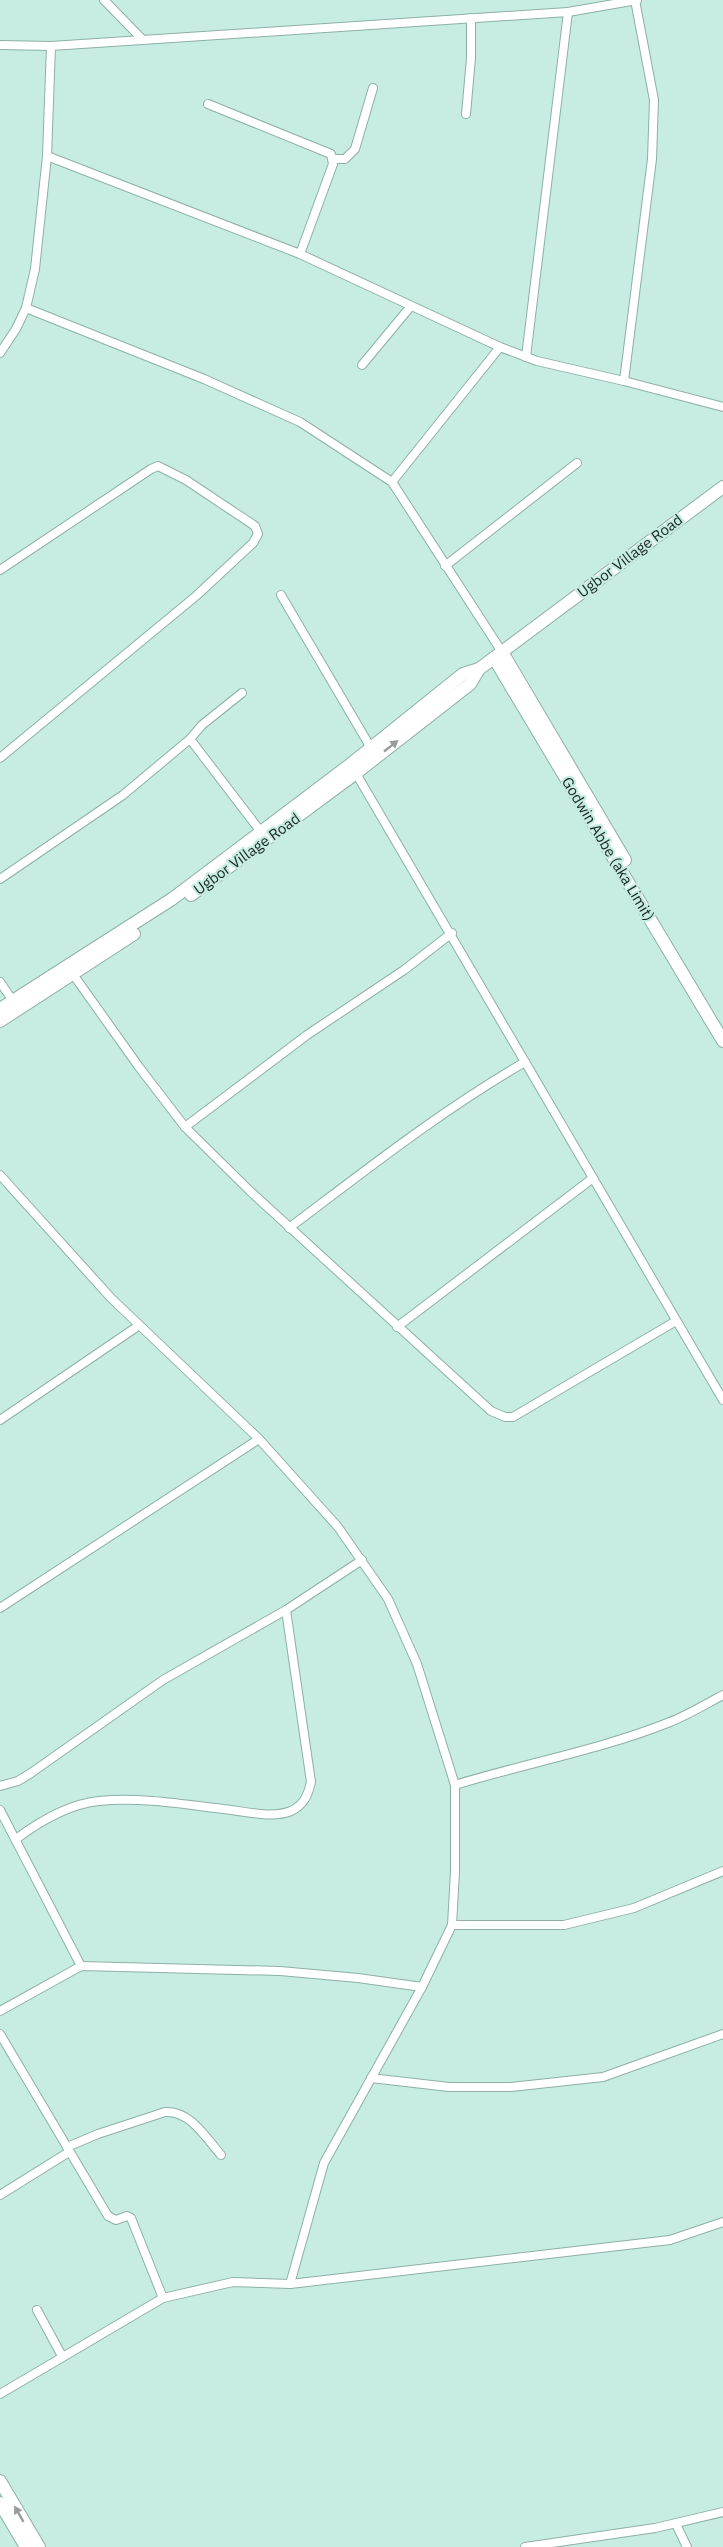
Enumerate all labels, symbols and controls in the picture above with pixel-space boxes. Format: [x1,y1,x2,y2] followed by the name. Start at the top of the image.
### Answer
[573,510,686,601] street label: Ugbor Village Road
[383,739,399,752] one-way arrow
[558,773,659,924] street label: Godwin Abbe (aka Limit)
[190,809,304,899] street label: Ugbor Village Road
[14,2506,25,2522] one-way arrow

